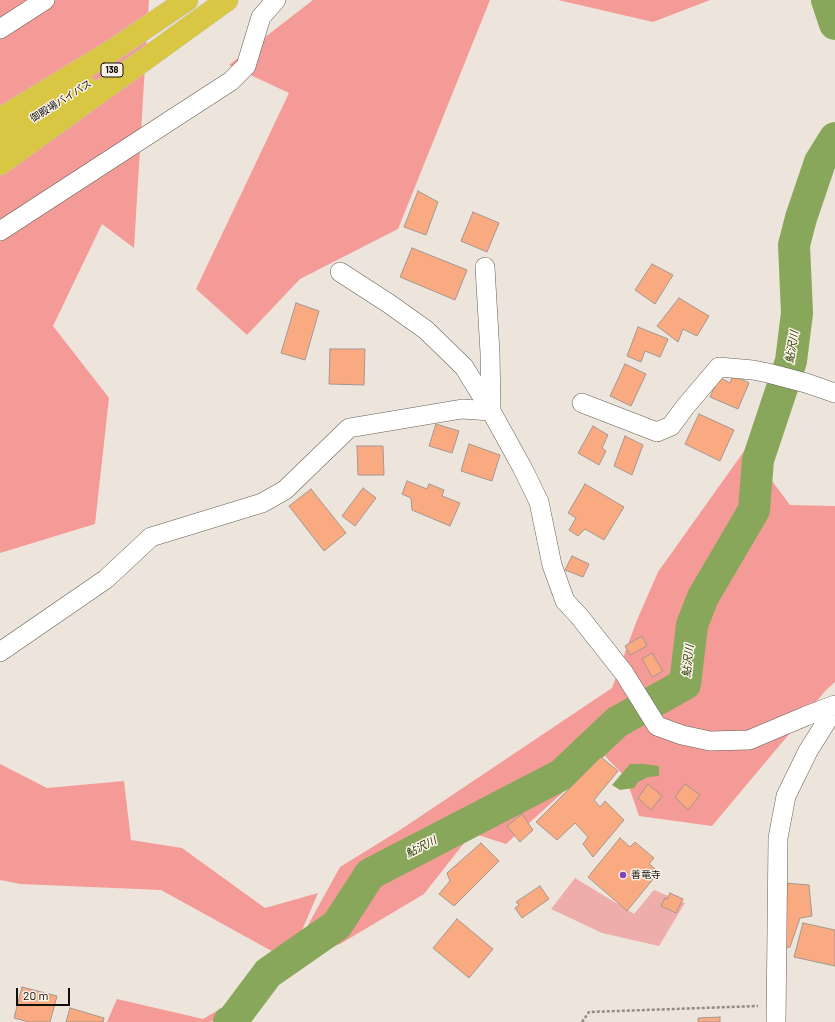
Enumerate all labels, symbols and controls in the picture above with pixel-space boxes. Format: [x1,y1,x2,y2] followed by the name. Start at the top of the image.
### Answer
[101,63,123,77] road number: 138
[28,77,94,125] street label: 御殿場バイパス
[783,330,801,364] water label: 鮎沢川
[680,644,696,678] water label: 鮎沢川
[403,834,439,860] water label: 鮎沢川
[631,869,661,881] place label: 善竜寺
[618,870,628,880] marker: 善竜寺
[18,980,72,1006] scale bar
[23,988,49,1002] text: 20 m

